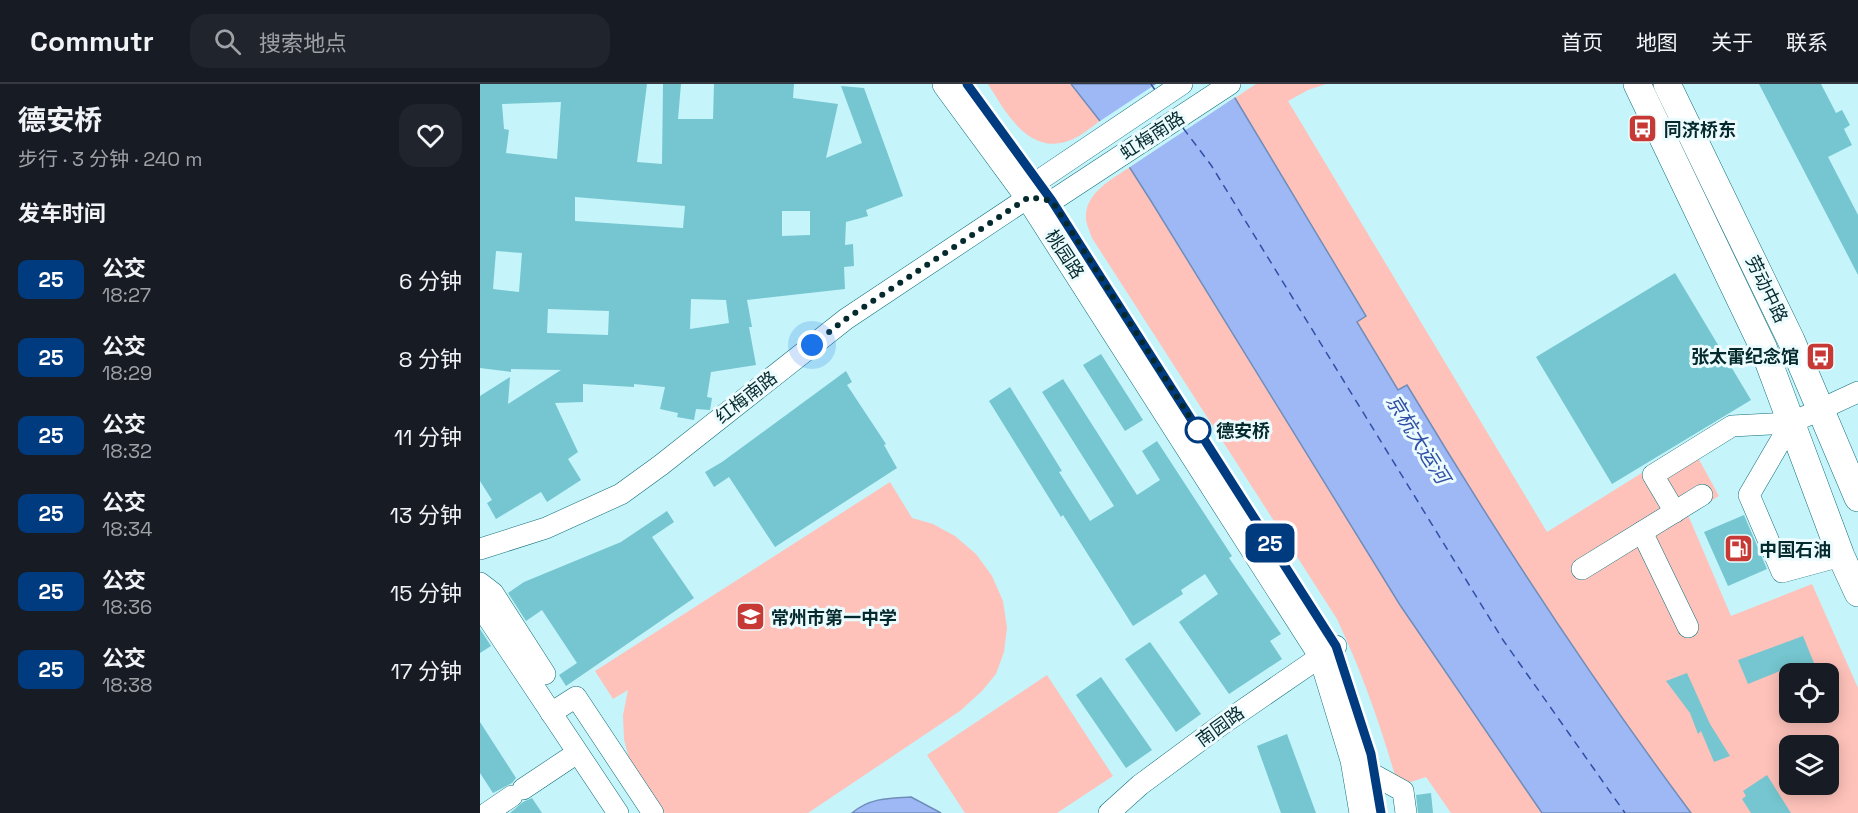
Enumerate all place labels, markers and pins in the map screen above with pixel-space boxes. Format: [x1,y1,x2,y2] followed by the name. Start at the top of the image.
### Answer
[1627,113,1659,145] bus stop icon: 同济桥东
[1664,118,1736,141] place label: 同济桥东
[1804,340,1836,372] bus stop icon: 张太雷纪念馆
[1691,345,1799,368] place label: 张太雷纪念馆
[1185,417,1211,443] marker: 德安桥
[1216,419,1270,442] place label: 德安桥
[1722,533,1754,565] fuel station icon: 中国石油
[1759,538,1831,561] place label: 中国石油
[734,601,766,633] school or university icon: 常州市第一中学
[771,606,897,629] place label: 常州市第一中学

